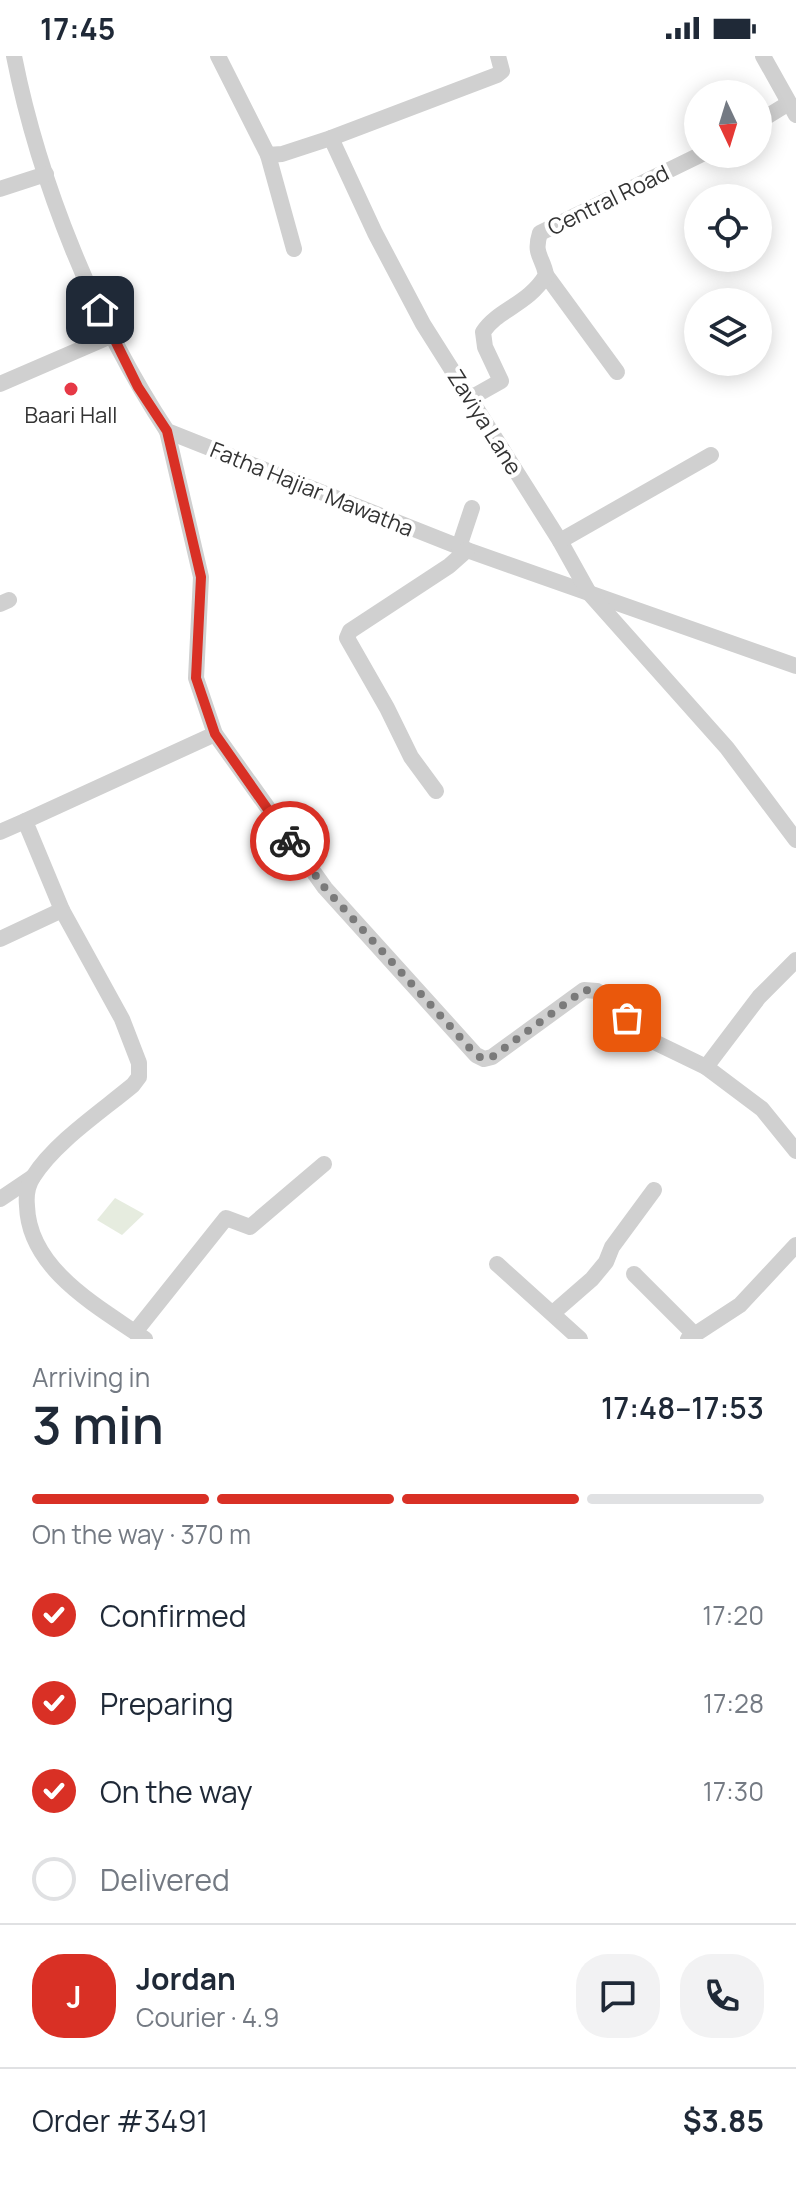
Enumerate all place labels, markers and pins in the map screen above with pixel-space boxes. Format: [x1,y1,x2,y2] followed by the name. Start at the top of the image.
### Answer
[66,276,134,344] pin
[62,380,80,398] marker: Baari Hall
[25,400,117,430] place label: Baari Hall
[593,984,661,1052] pin

